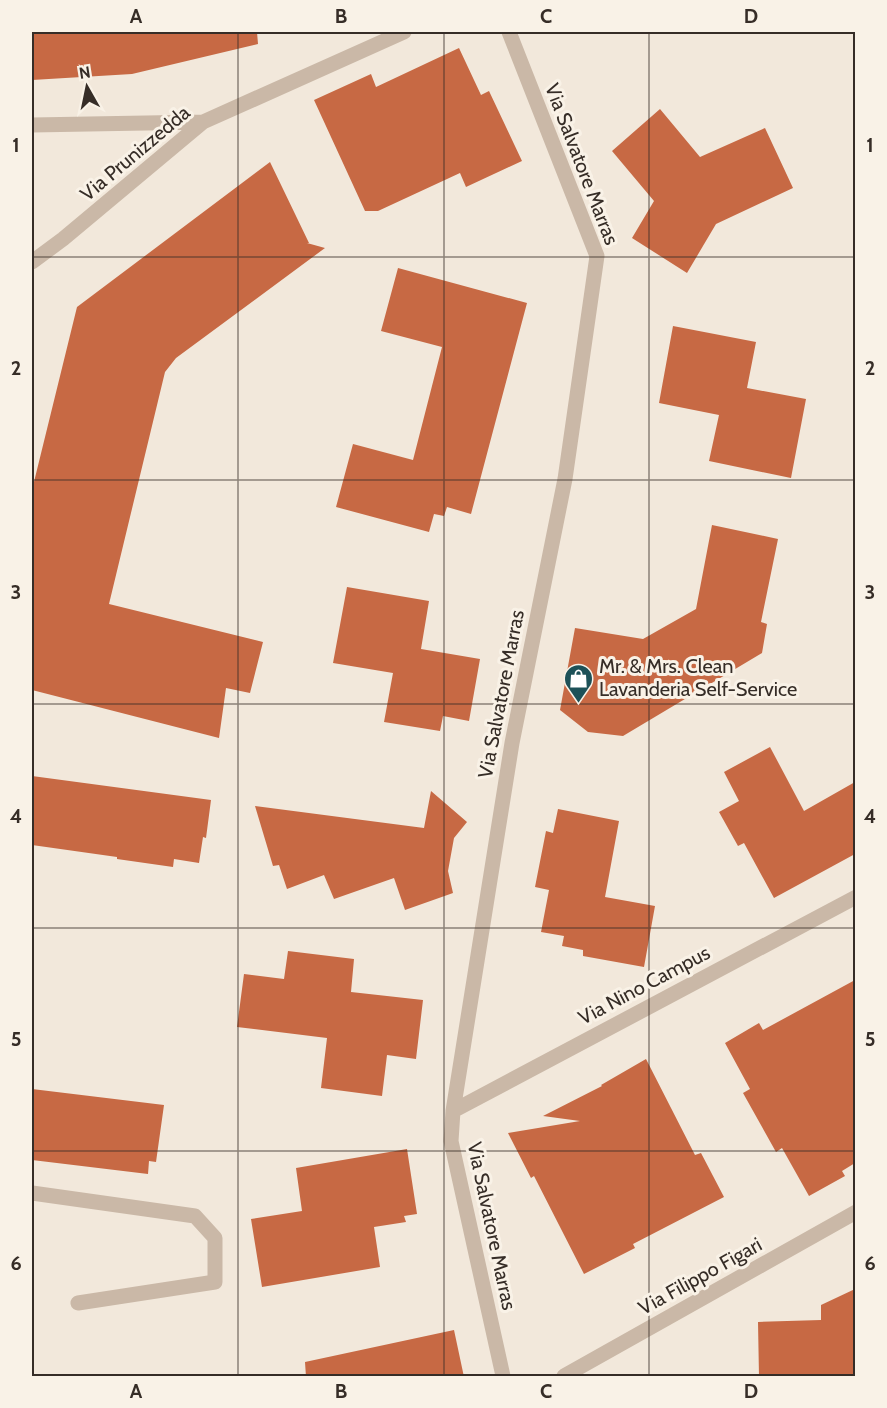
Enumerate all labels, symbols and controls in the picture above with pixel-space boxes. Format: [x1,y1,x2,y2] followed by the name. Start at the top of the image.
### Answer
[130,4,143,28] text: A
[335,4,347,28] text: B
[540,4,552,28] text: C
[744,4,758,28] text: D
[57,57,117,117] north arrow
[78,62,92,83] text: N
[540,80,624,248] street label: Via Salvatore Marras
[75,100,195,206] street label: Via Prunizzedda
[12,133,20,157] text: 1
[866,133,874,157] text: 1
[11,356,21,380] text: 2
[865,356,875,380] text: 2
[11,580,21,604] text: 3
[865,580,875,604] text: 3
[473,608,529,780] street label: Via Salvatore Marras
[599,654,797,701] place label: Mr. & Mrs. Clean Lavanderia Self-Service
[562,662,594,704] shop icon: Mr. & Mrs. Clean Lavanderia Self-Service
[10,804,22,828] text: 4
[864,804,876,828] text: 4
[574,940,714,1030] street label: Via Nino Campus
[11,1027,21,1051] text: 5
[865,1027,875,1051] text: 5
[462,1140,522,1312] street label: Via Salvatore Marras
[634,1232,766,1320] street label: Via Filippo Figari
[10,1251,22,1275] text: 6
[864,1251,876,1275] text: 6
[130,1379,143,1403] text: A
[335,1379,347,1403] text: B
[540,1379,552,1403] text: C
[744,1379,758,1403] text: D

